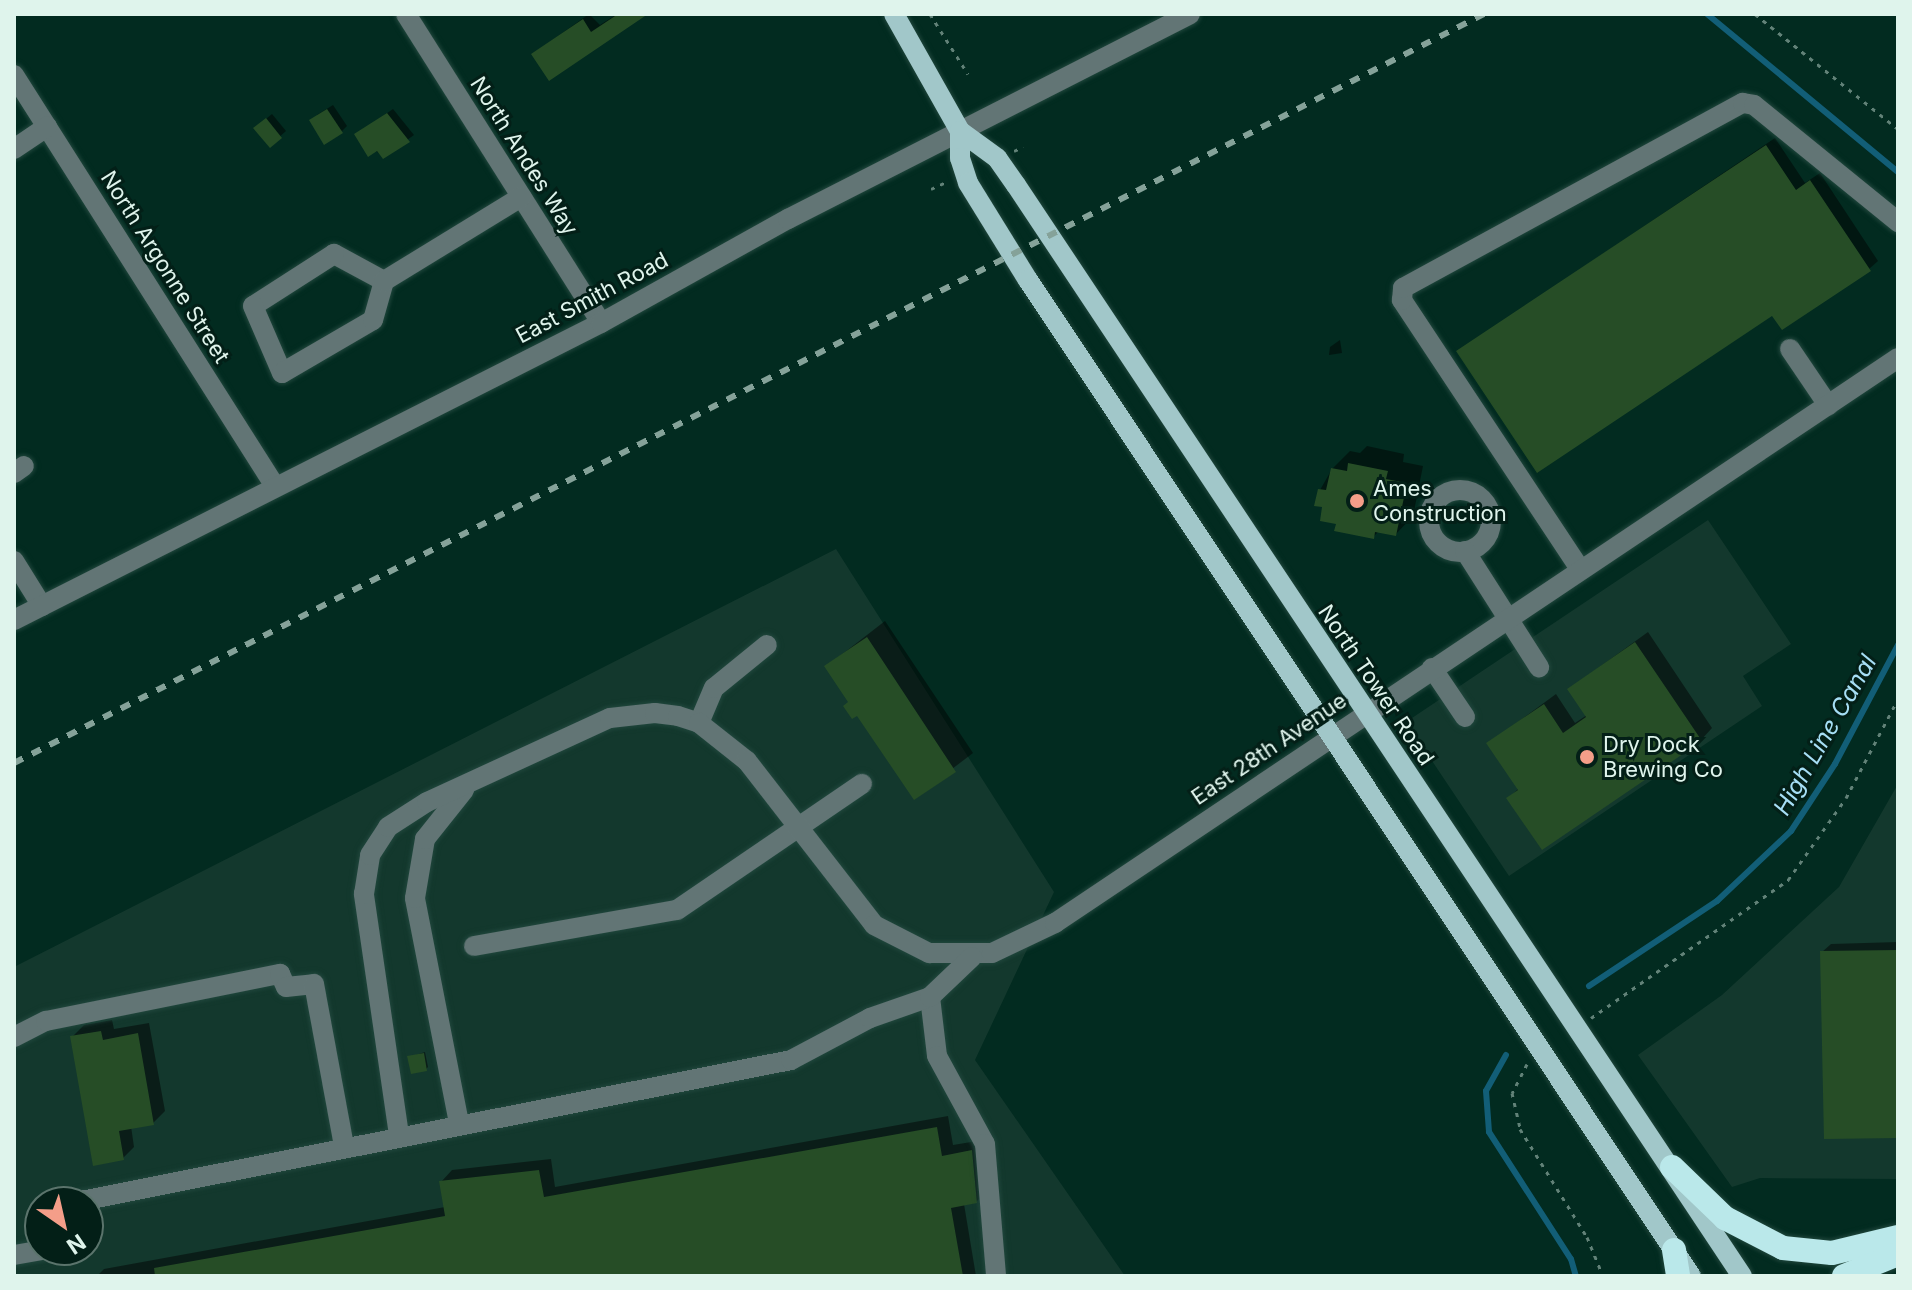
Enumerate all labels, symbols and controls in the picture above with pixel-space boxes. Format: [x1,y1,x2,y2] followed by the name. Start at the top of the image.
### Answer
[465,72,583,240] street label: North Andes Way
[95,166,235,368] street label: North Argonne Street
[511,247,673,349] street label: East Smith Road
[1373,475,1507,526] place label: Ames Construction
[1348,492,1366,510] marker: Ames Construction
[1312,600,1440,770] street label: North Tower Road
[1767,650,1883,820] water label: High Line Canal
[1186,687,1352,811] street label: East 28th Avenue
[1603,731,1723,782] place label: Dry Dock Brewing Co
[1578,748,1596,766] marker: Dry Dock Brewing Co
[24,1186,104,1266] north arrow
[62,1229,91,1260] text: N

